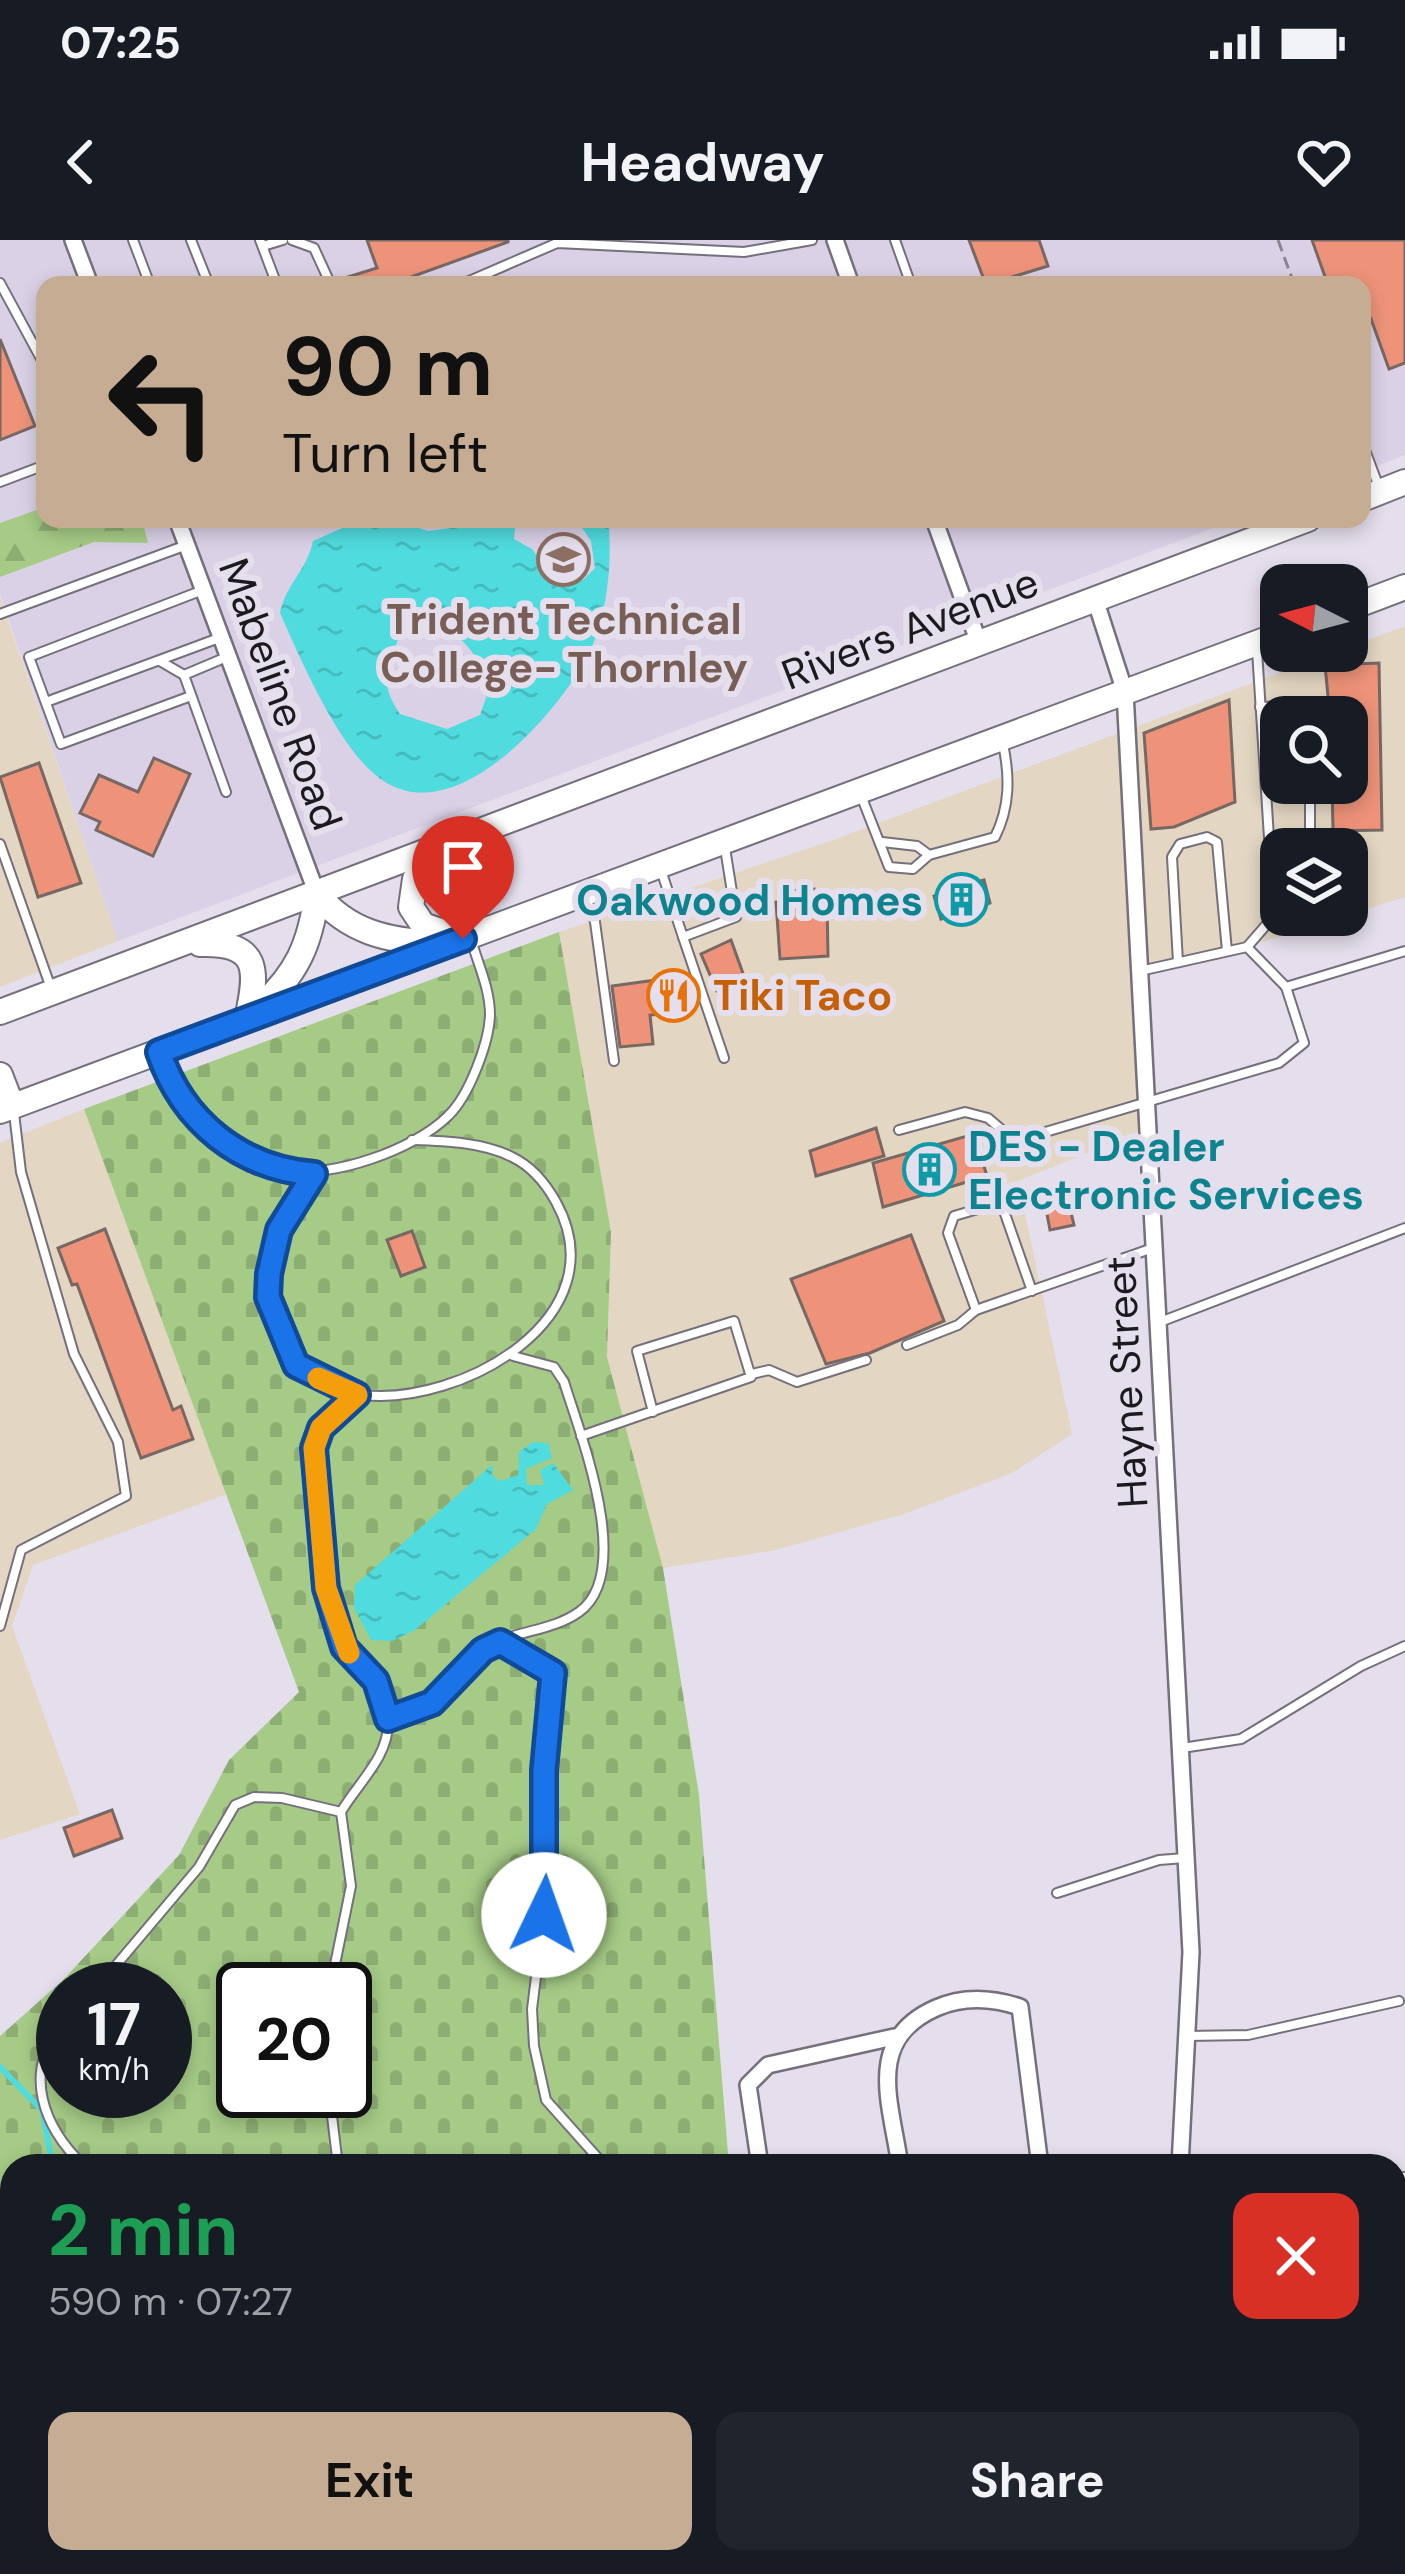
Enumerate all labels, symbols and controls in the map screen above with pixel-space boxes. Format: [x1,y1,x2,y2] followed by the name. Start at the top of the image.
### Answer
[60,13,181,72] text: 07:25
[580,127,825,198] text: Headway
[48,129,114,195] icon: back
[1291,129,1357,195] icon: heart
[282,312,493,421] text: 90 m
[84,324,240,480] icon: left
[282,418,488,489] text: Turn left
[536,532,592,588] school or university icon: Trident Technical College- Thornley
[206,551,355,837] street label: Mabeline Road
[774,554,1046,703] street label: Rivers Avenue
[1260,564,1368,672] north arrow
[1260,564,1368,936] map controls
[380,592,748,695] place label: Trident Technical College- Thornley
[1260,696,1368,804] button: search
[412,816,514,939] pin
[1260,828,1368,936] button: layers
[430,834,496,900] icon: arrive
[934,872,990,928] building icon: Oakwood Homes
[576,873,923,928] place label: Oakwood Homes
[646,967,702,1023] restaurant icon: Tiki Taco
[713,968,892,1023] place label: Tiki Taco
[968,1119,1364,1222] place label: DES - Dealer Electronic Services
[901,1142,957,1198] building icon: DES - Dealer Electronic Services
[1092,1255,1161,1509] street label: Hayne Street
[481,1852,607,1978] position arrow
[216,1962,372,2118] speed limit sign: 20
[87,1985,141,2064] text: 17
[79,2050,149,2089] text: km/h
[48,2184,238,2277] text: 2 min
[1233,2193,1359,2319] button: close
[48,2276,293,2327] text: 590 m · 07:27
[48,2412,692,2550] button: Exit
[716,2412,1359,2550] button: Share

